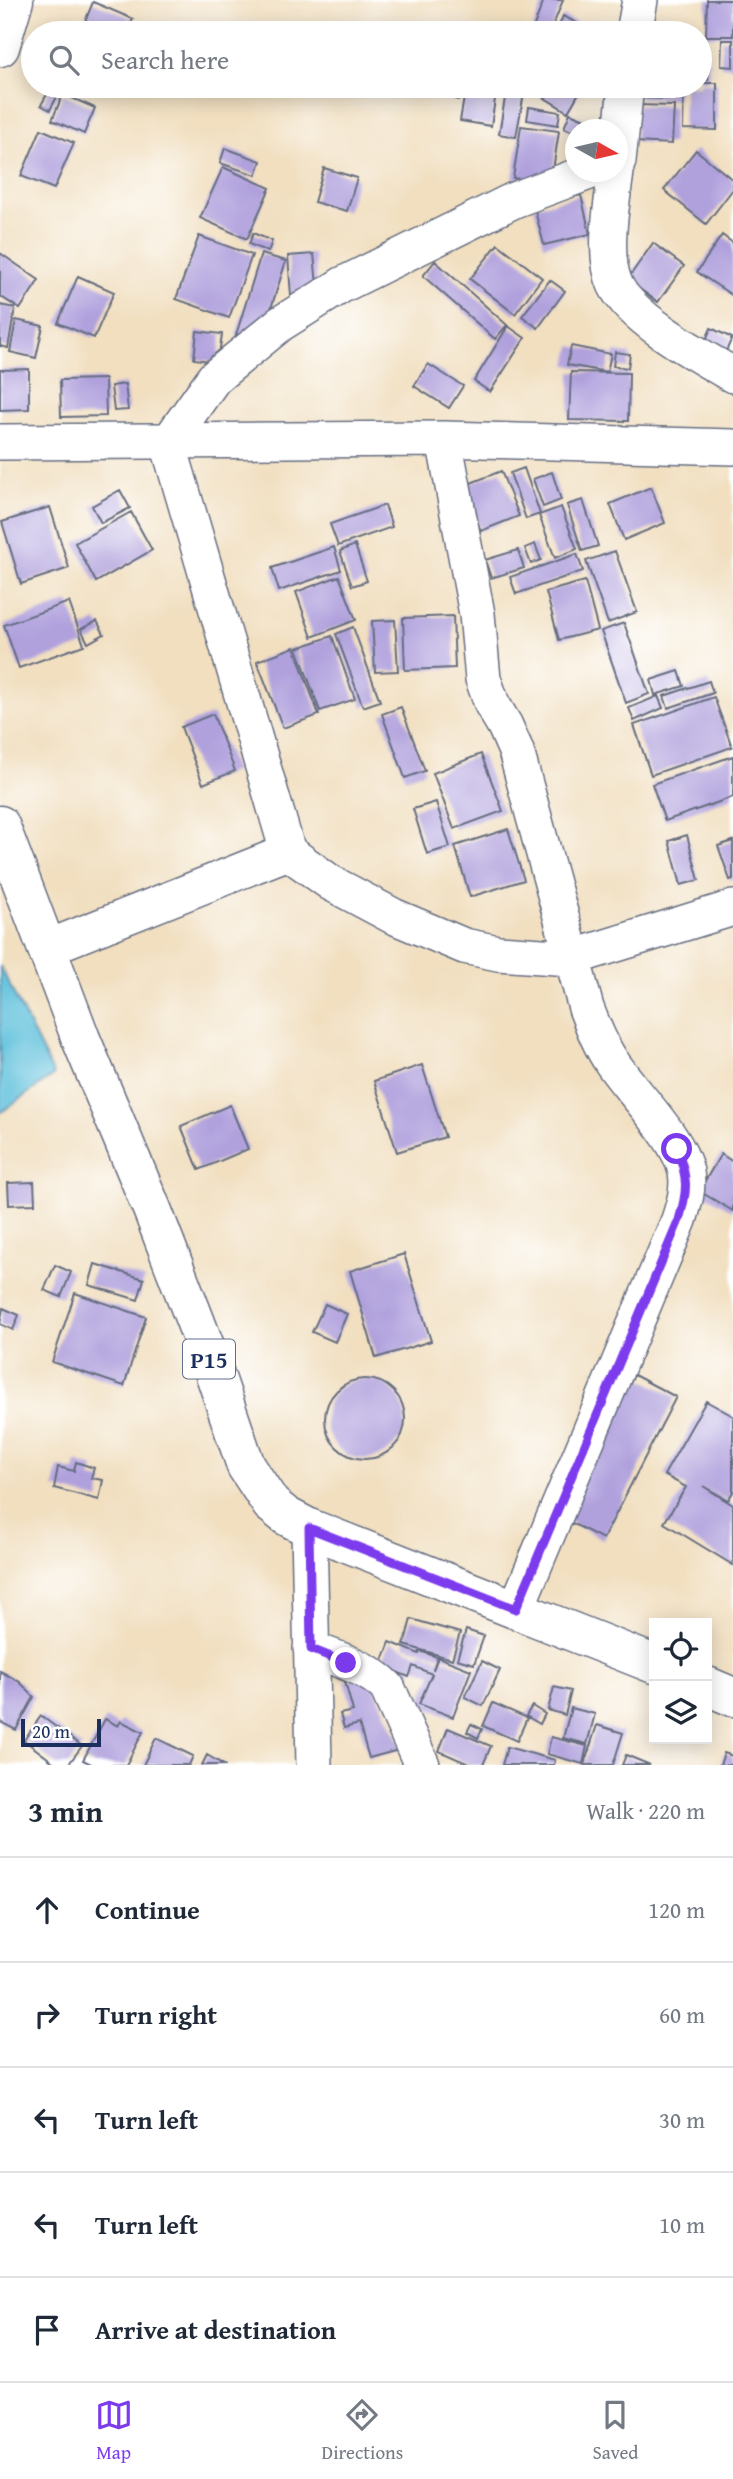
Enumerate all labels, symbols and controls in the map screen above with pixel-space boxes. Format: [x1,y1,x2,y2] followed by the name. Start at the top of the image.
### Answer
[21,21,712,98] search box
[101,40,229,79] text: Search here
[45,41,83,79] icon: search
[565,119,628,182] north arrow
[661,1133,692,1164] route start
[183,1340,235,1378] road number: P15
[649,1618,712,1744] map controls
[649,1618,712,1681] button: locate
[330,1647,361,1678] route end
[649,1681,712,1744] button: layers
[21,1716,102,1748] scale bar
[32,1717,70,1745] text: 20 m
[28,1789,103,1833] text: 3 min
[586,1794,705,1827] text: Walk · 220 m
[95,1890,200,1929] text: Continue
[28,1891,66,1929] icon: ahead
[648,1893,705,1926] text: 120 m
[95,1995,217,2034] text: Turn right
[28,1996,66,2034] icon: right
[659,1998,705,2031] text: 60 m
[95,2100,198,2139] text: Turn left
[28,2101,66,2139] icon: left
[659,2103,705,2136] text: 30 m
[95,2205,198,2244] text: Turn left
[28,2206,66,2244] icon: left
[659,2208,705,2241] text: 10 m
[95,2310,336,2349] text: Arrive at destination
[28,2311,66,2349] icon: arrive
[95,2396,133,2466] tab: Map
[322,2396,403,2466] tab: Directions
[592,2396,638,2466] tab: Saved

